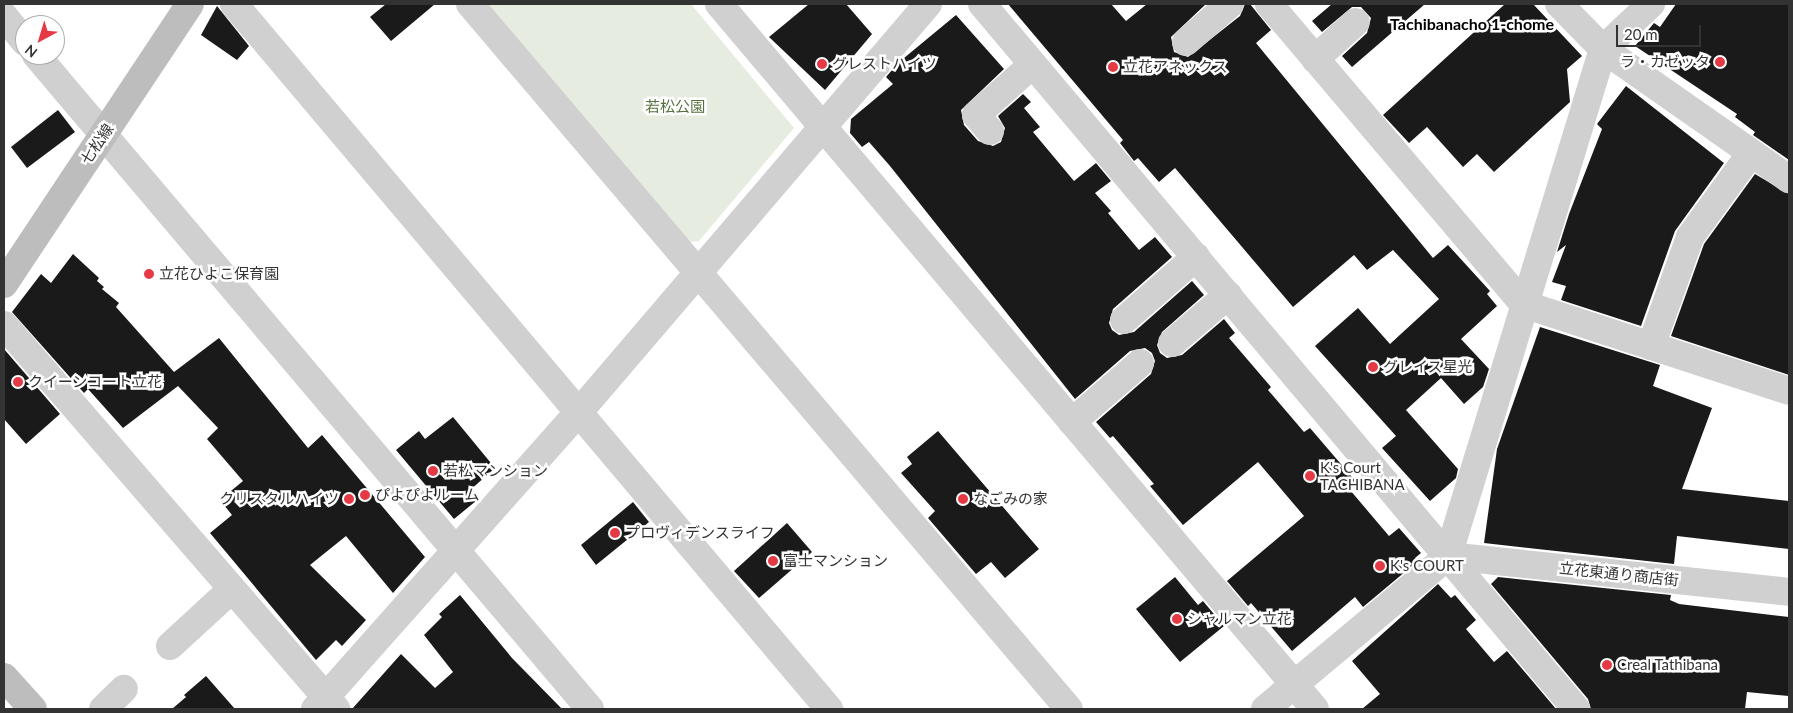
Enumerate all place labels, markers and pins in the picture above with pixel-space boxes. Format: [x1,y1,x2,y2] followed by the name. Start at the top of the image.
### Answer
[1620,53,1710,71] place label: ラ・カゼッタ
[832,55,937,73] place label: グレストハイツ
[1714,56,1726,68] marker: ラ・カゼッタ
[816,58,828,70] marker: グレストハイツ
[1123,58,1228,76] place label: 立花アネックス
[1107,61,1119,73] marker: 立花アネックス
[159,265,279,283] place label: 立花ひよこ保育園
[143,268,155,280] marker: 立花ひよこ保育園
[1383,358,1473,376] place label: グレイス星光
[1367,361,1379,373] marker: グレイス星光
[28,373,163,391] place label: クイーンコート立花
[12,376,24,388] marker: クイーンコート立花
[1320,458,1405,493] place label: K's Court TACHIBANA
[443,462,548,480] place label: 若松マンション
[427,465,439,477] marker: 若松マンション
[1304,470,1316,482] marker: K's Court TACHIBANA
[375,486,480,504] place label: ぴよぴよルーム
[359,489,371,501] marker: ぴよぴよルーム
[219,490,339,508] place label: クリスタルハイツ
[973,490,1048,508] place label: なごみの家
[343,493,355,505] marker: クリスタルハイツ
[957,493,969,505] marker: なごみの家
[625,524,775,542] place label: プロヴィデンスライフ
[609,527,621,539] marker: プロヴィデンスライフ
[783,552,888,570] place label: 富士マンション
[767,555,779,567] marker: 富士マンション
[1390,557,1464,575] place label: K's COURT
[1374,560,1386,572] marker: K's COURT
[1187,610,1292,628] place label: シャルマン立花
[1171,613,1183,625] marker: シャルマン立花
[1617,656,1718,674] place label: Creal Tathibana
[1601,659,1613,671] marker: Creal Tathibana

